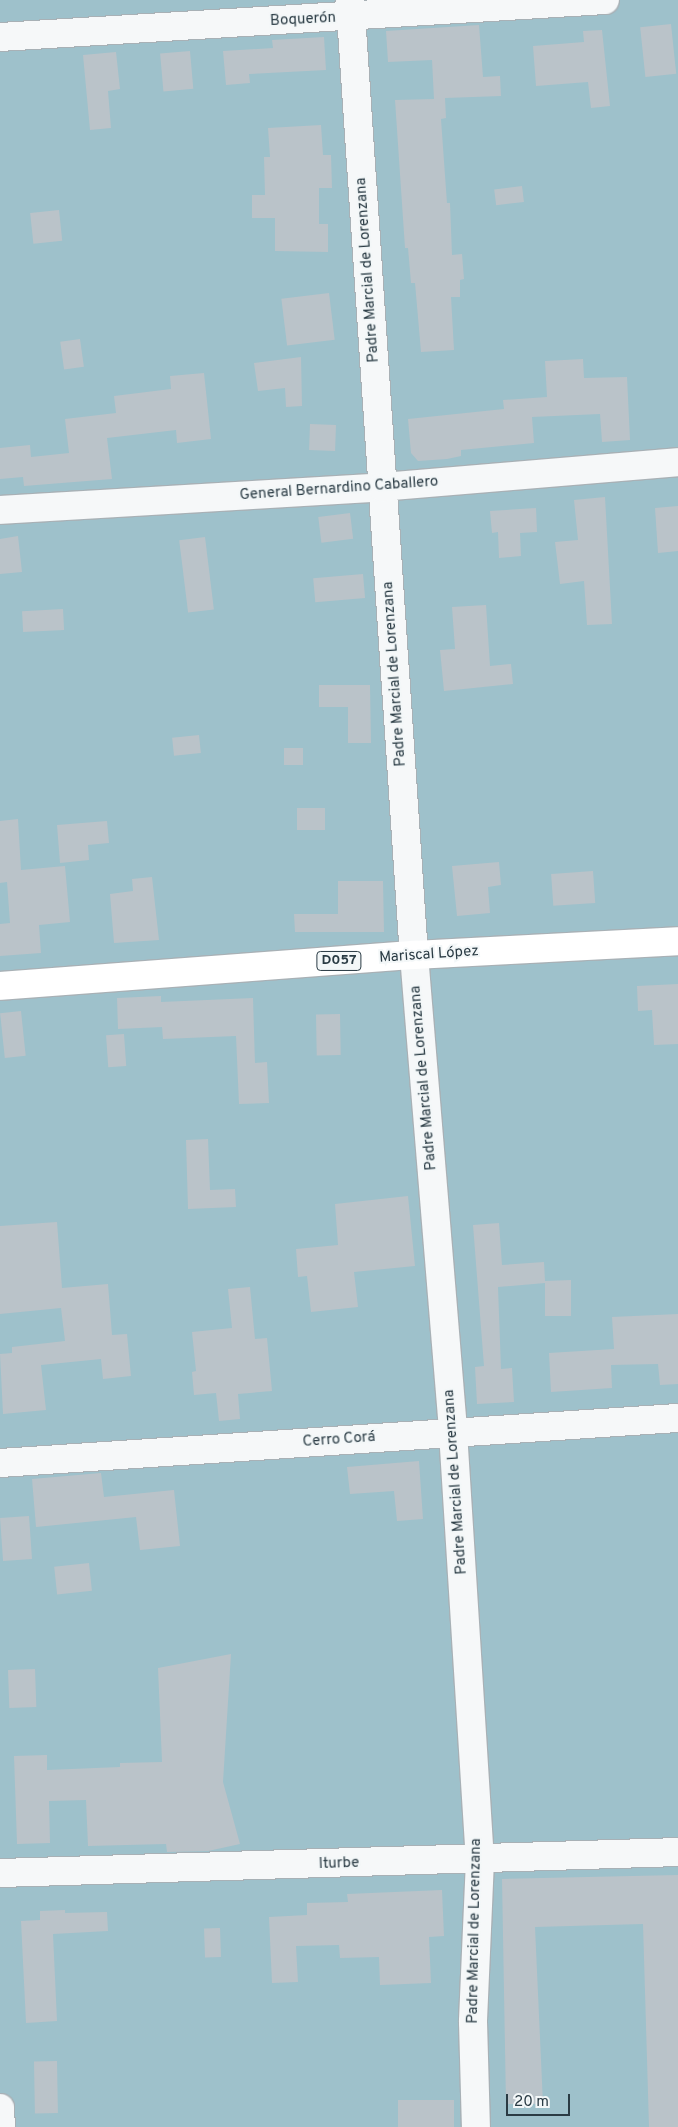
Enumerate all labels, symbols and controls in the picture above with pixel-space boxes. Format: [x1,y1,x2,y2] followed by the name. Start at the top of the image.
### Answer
[270,9,336,31] street label: Boquerón
[353,177,383,363] street label: Padre Marcial de Lorenzana
[239,473,439,505] street label: General Bernardino Caballero
[380,581,410,767] street label: Padre Marcial de Lorenzana
[379,943,479,967] street label: Mariscal López
[315,949,363,972] road number: D057
[407,985,441,1171] street label: Padre Marcial de Lorenzana
[441,1389,471,1575] street label: Padre Marcial de Lorenzana
[302,1428,376,1452] street label: Cerro Corá
[464,1838,486,2024] street label: Padre Marcial de Lorenzana
[318,1854,360,1874] street label: Iturbe
[508,2084,572,2116] scale bar
[514,2093,549,2112] text: 20 m

